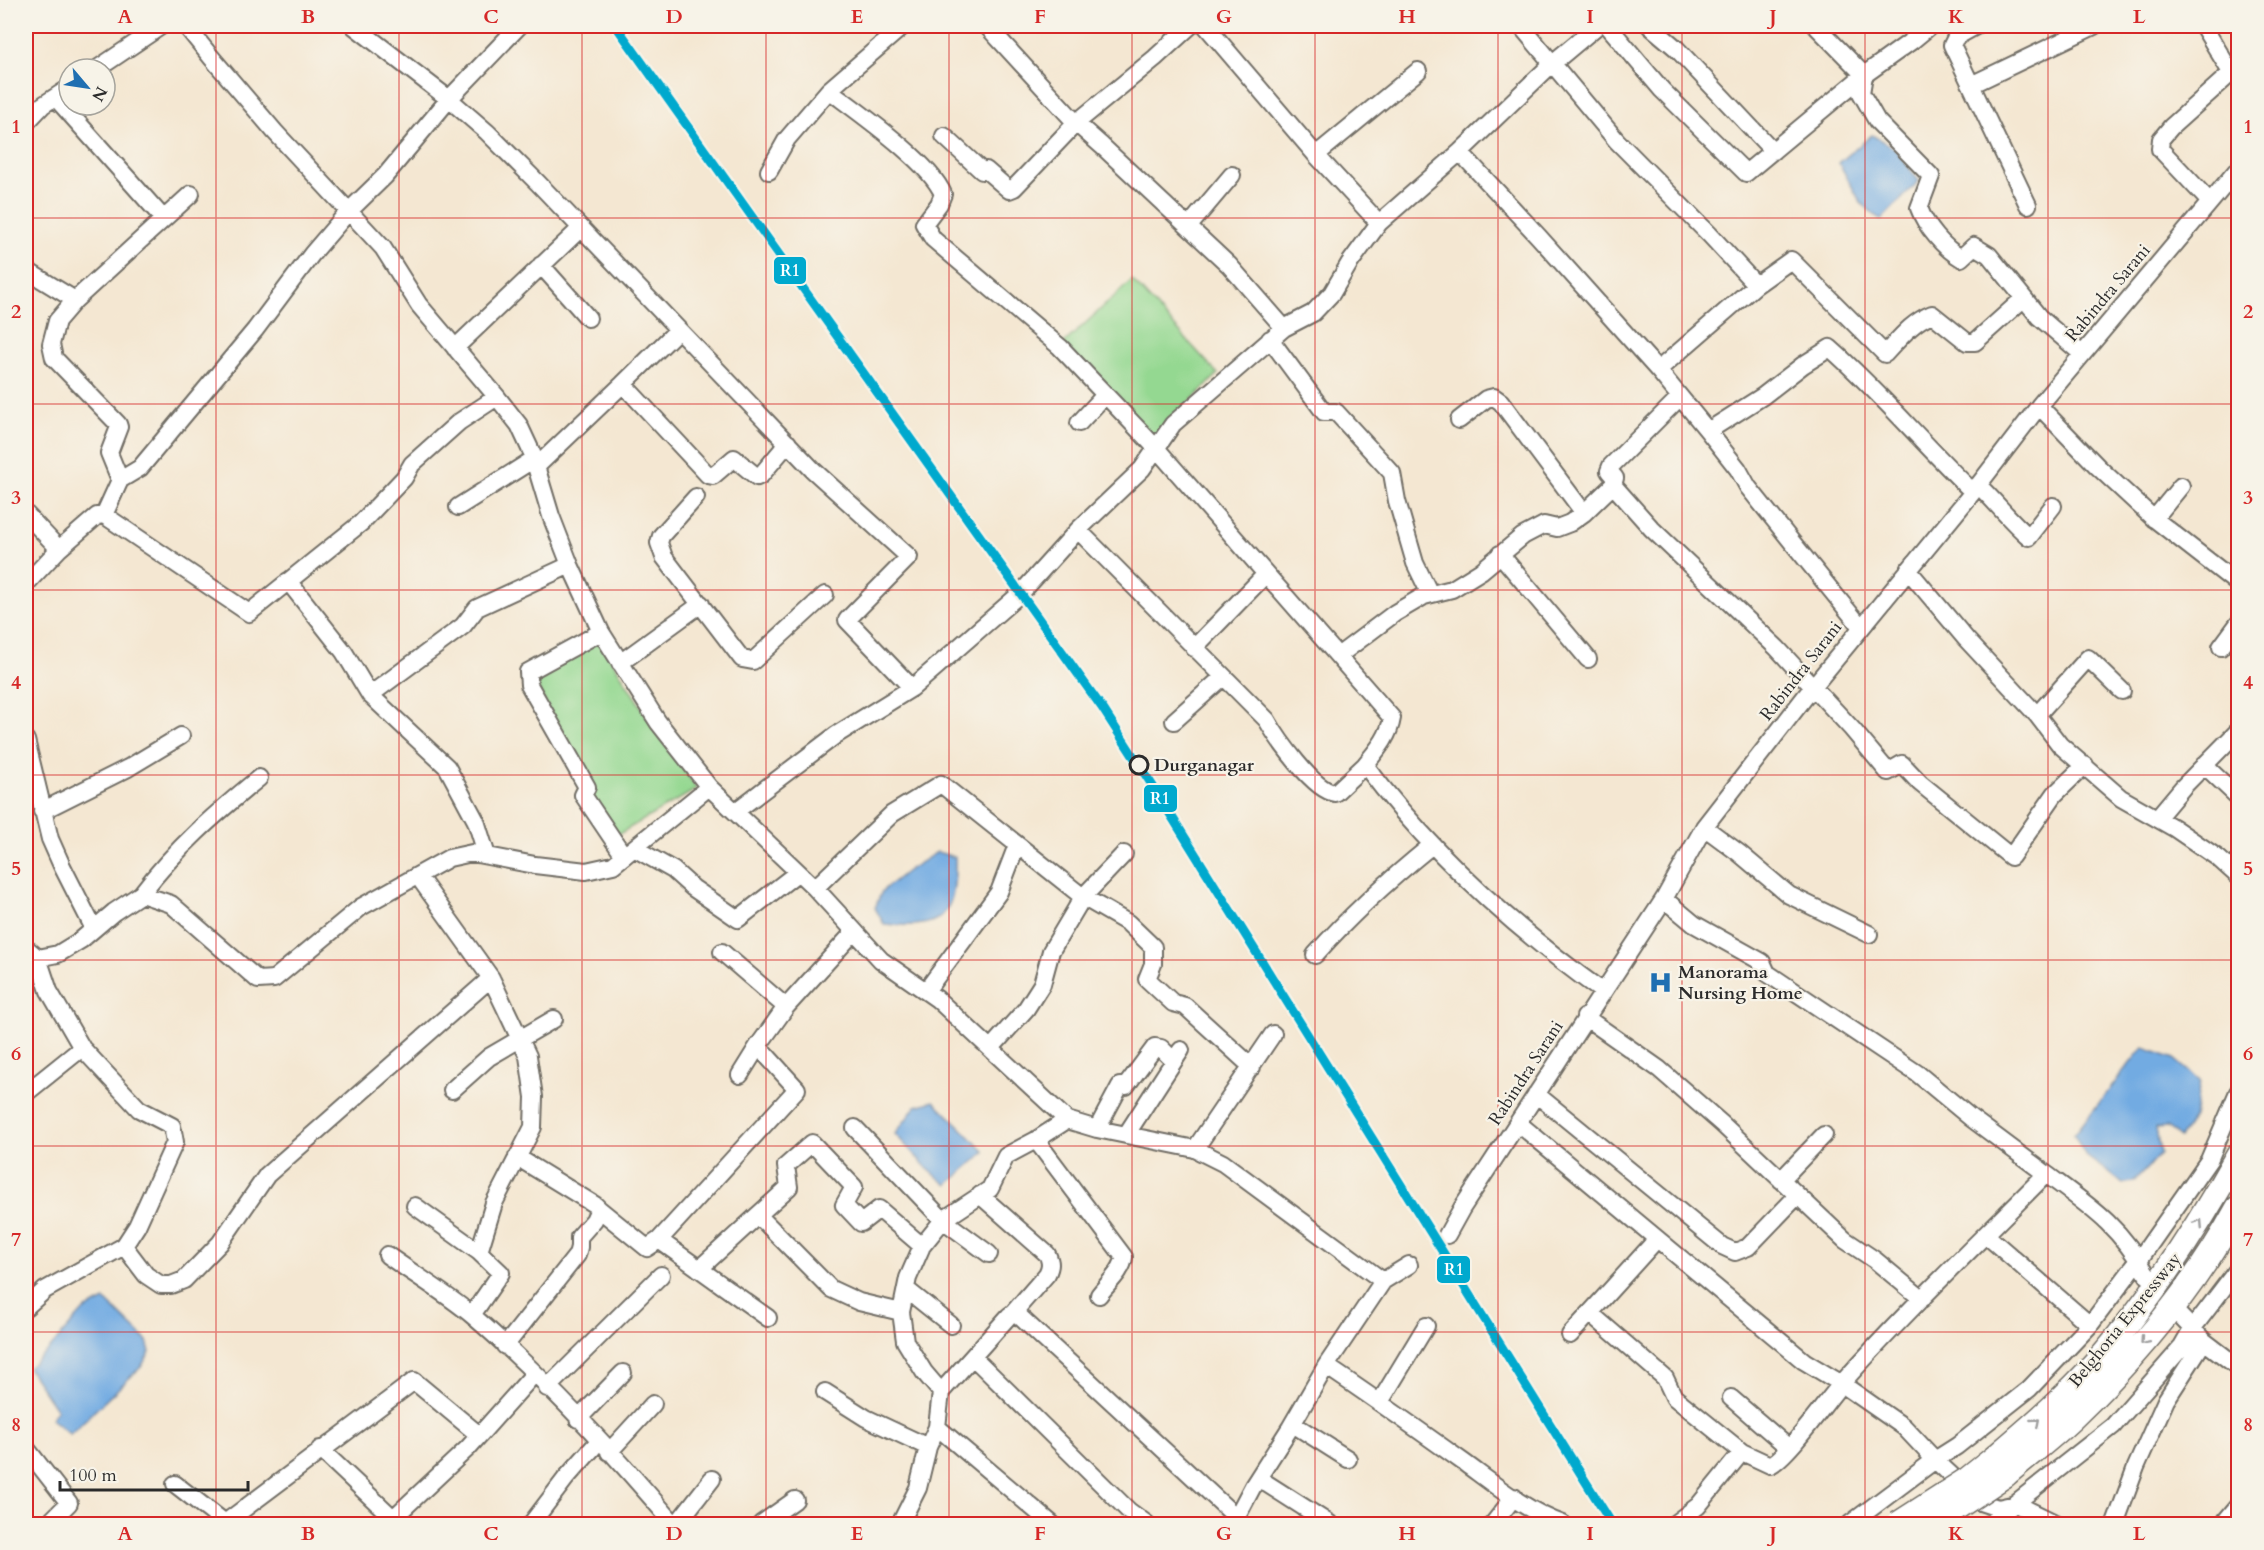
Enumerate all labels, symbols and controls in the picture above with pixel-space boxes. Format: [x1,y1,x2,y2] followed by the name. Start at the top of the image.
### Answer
[117,3,133,30] text: A
[301,3,315,30] text: B
[483,3,499,30] text: C
[665,3,683,30] text: D
[851,3,863,30] text: E
[1034,3,1046,30] text: F
[1216,3,1232,30] text: G
[1398,3,1416,30] text: H
[1586,3,1594,30] text: I
[1766,3,1777,30] text: J
[1948,3,1965,30] text: K
[2133,3,2146,30] text: L
[57,57,117,117] north arrow
[86,82,112,105] text: N
[11,113,21,140] text: 1
[2243,113,2253,140] text: 1
[2060,239,2156,347] street label: Rabindra Sarani
[773,256,807,285] line badge: R1
[780,260,800,282] text: R1
[11,298,21,325] text: 2
[2243,298,2253,325] text: 2
[11,484,21,511] text: 3
[2243,484,2253,511] text: 3
[1754,616,1848,726] street label: Rabindra Sarani
[11,669,21,696] text: 4
[2243,669,2253,696] text: 4
[1154,753,1255,778] place label: Durganagar
[1129,755,1149,775] marker: Durganagar
[1143,784,1178,813] line badge: R1
[1150,788,1170,810] text: R1
[11,855,21,882] text: 5
[2243,855,2253,882] text: 5
[1678,960,1803,1006] place label: Manorama Nursing Home
[1647,969,1673,995] hospital icon: Manorama Nursing Home
[1483,1016,1569,1130] street label: Rabindra Sarani
[11,1040,21,1067] text: 6
[2243,1040,2253,1067] text: 6
[2192,1219,2204,1229] one-way arrow
[11,1226,21,1253] text: 7
[2243,1226,2253,1253] text: 7
[2063,1247,2188,1393] street label: Belghoria Expressway
[1436,1255,1471,1284] line badge: R1
[1444,1259,1464,1281] text: R1
[2140,1334,2151,1345] one-way arrow
[11,1411,21,1438] text: 8
[2243,1411,2253,1438] text: 8
[2029,1418,2040,1429] one-way arrow
[60,1454,248,1492] scale bar
[69,1463,117,1488] text: 100 m
[117,1520,133,1547] text: A
[301,1520,315,1547] text: B
[483,1520,499,1547] text: C
[665,1520,683,1547] text: D
[851,1520,863,1547] text: E
[1034,1520,1046,1547] text: F
[1216,1520,1232,1547] text: G
[1398,1520,1416,1547] text: H
[1586,1520,1594,1547] text: I
[1766,1520,1777,1547] text: J
[1948,1520,1965,1547] text: K
[2133,1520,2146,1547] text: L

